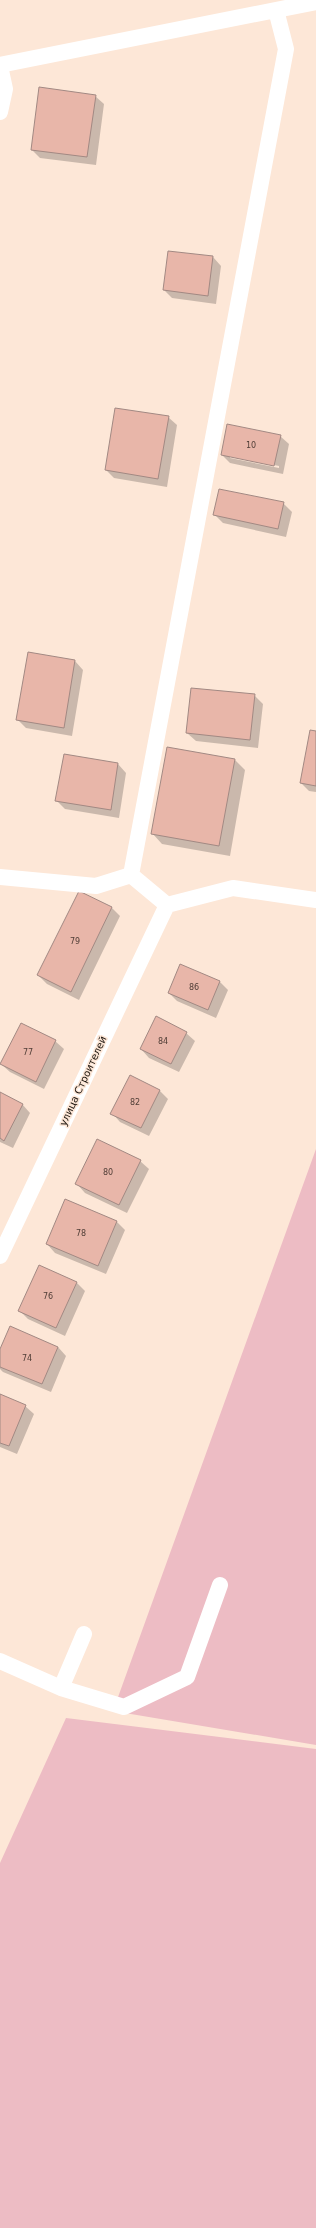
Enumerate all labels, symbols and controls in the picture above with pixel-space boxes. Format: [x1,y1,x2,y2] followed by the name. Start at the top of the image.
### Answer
[246,441,256,450] house number: 10
[70,937,80,946] house number: 79
[189,983,199,992] house number: 86
[57,1034,109,1128] street label: улица Строителей
[158,1037,168,1046] house number: 84
[23,1048,33,1057] house number: 77
[130,1098,140,1107] house number: 82
[103,1168,113,1177] house number: 80
[76,1229,86,1238] house number: 78
[43,1292,53,1301] house number: 76
[22,1354,32,1363] house number: 74

